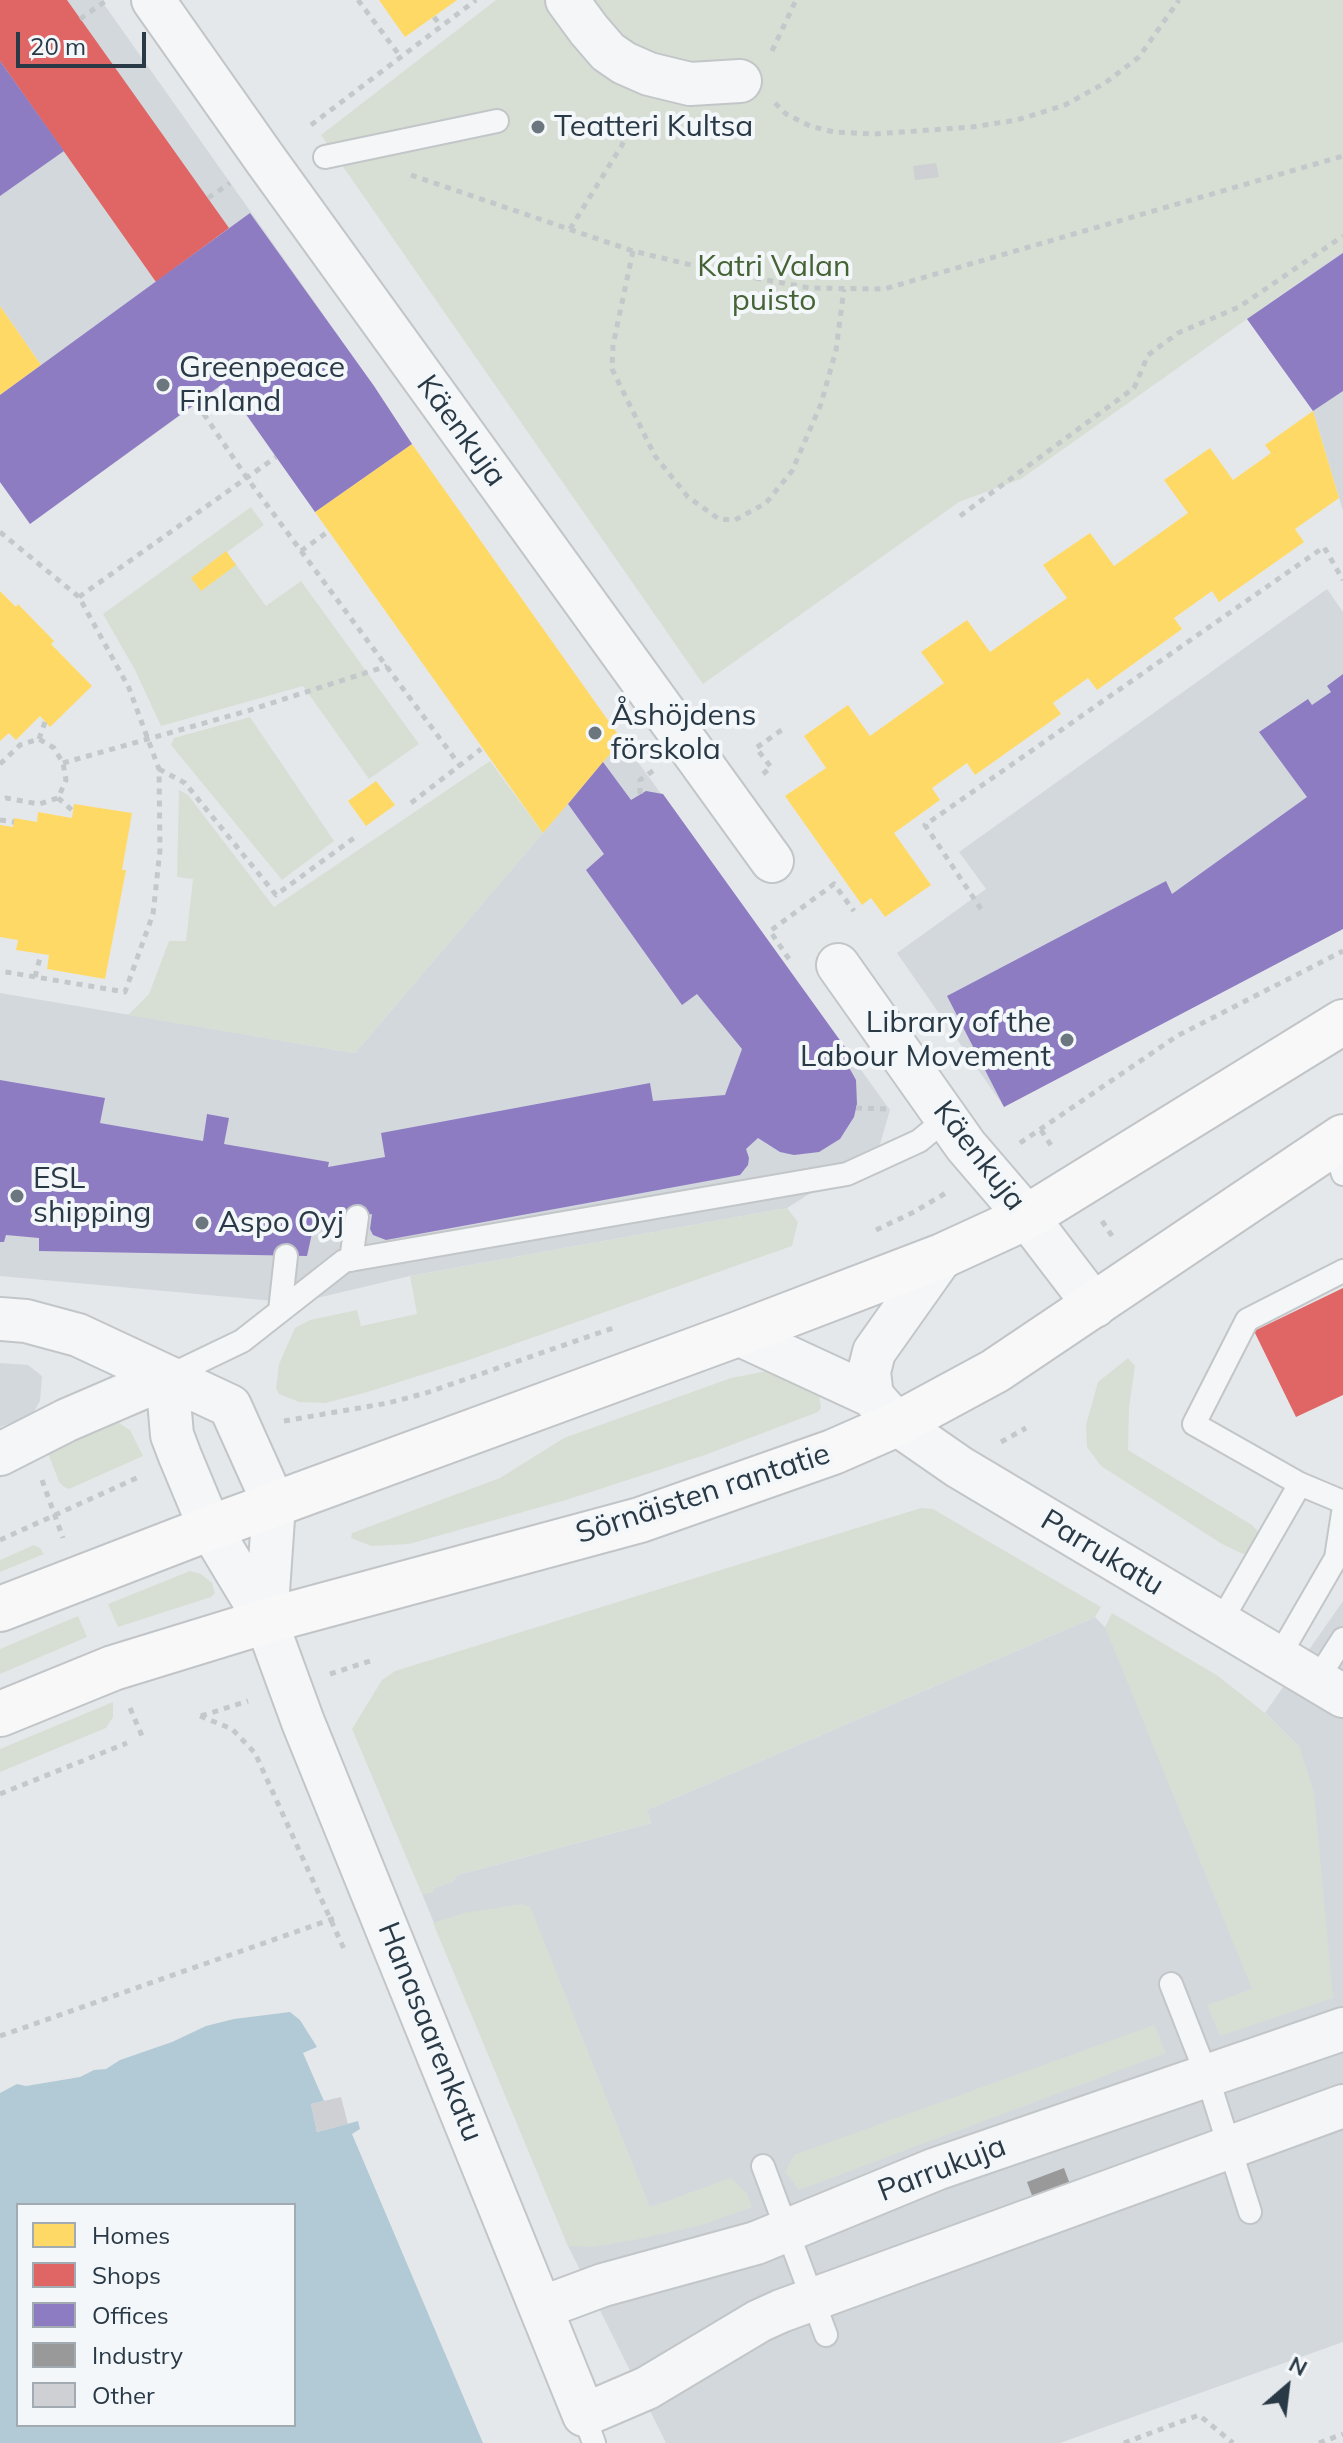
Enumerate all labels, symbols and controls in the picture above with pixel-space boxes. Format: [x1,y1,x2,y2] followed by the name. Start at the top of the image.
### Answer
[20,16,150,66] scale bar
[30,31,86,61] text: 20 m
[554,109,753,145] place label: Teatteri Kultsa
[529,118,547,136] marker: Teatteri Kultsa
[697,249,851,320] park label: Katri Valan puisto
[179,350,345,420] place label: Greenpeace Finland
[409,368,513,494] street label: Käenkuja
[154,376,172,394] marker: Greenpeace Finland
[611,698,756,768] place label: Åshöjdens förskola
[586,724,604,742] marker: Åshöjdens förskola
[800,1005,1051,1076] place label: Library of the Labour Movement
[1058,1031,1076,1049] marker: Library of the Labour Movement
[925,1094,1033,1218] street label: Käenkuja
[33,1161,151,1232] place label: ESL shipping
[8,1187,26,1205] marker: ESL shipping
[218,1205,344,1241] place label: Aspo Oyj
[193,1214,211,1232] marker: Aspo Oyj
[571,1436,835,1552] street label: Sörnäisten rantatie
[1034,1502,1170,1604] street label: Parrukatu
[370,1917,490,2147] street label: Hanasaarenkatu
[873,2128,1011,2210] street label: Parrukuja
[16,2203,296,2427] legend
[92,2220,170,2250] text: Homes
[92,2260,161,2290] text: Shops
[92,2300,169,2330] text: Offices
[92,2340,183,2370] text: Industry
[1247,2347,1327,2427] north arrow
[1284,2350,1312,2382] text: N
[92,2380,155,2410] text: Other

